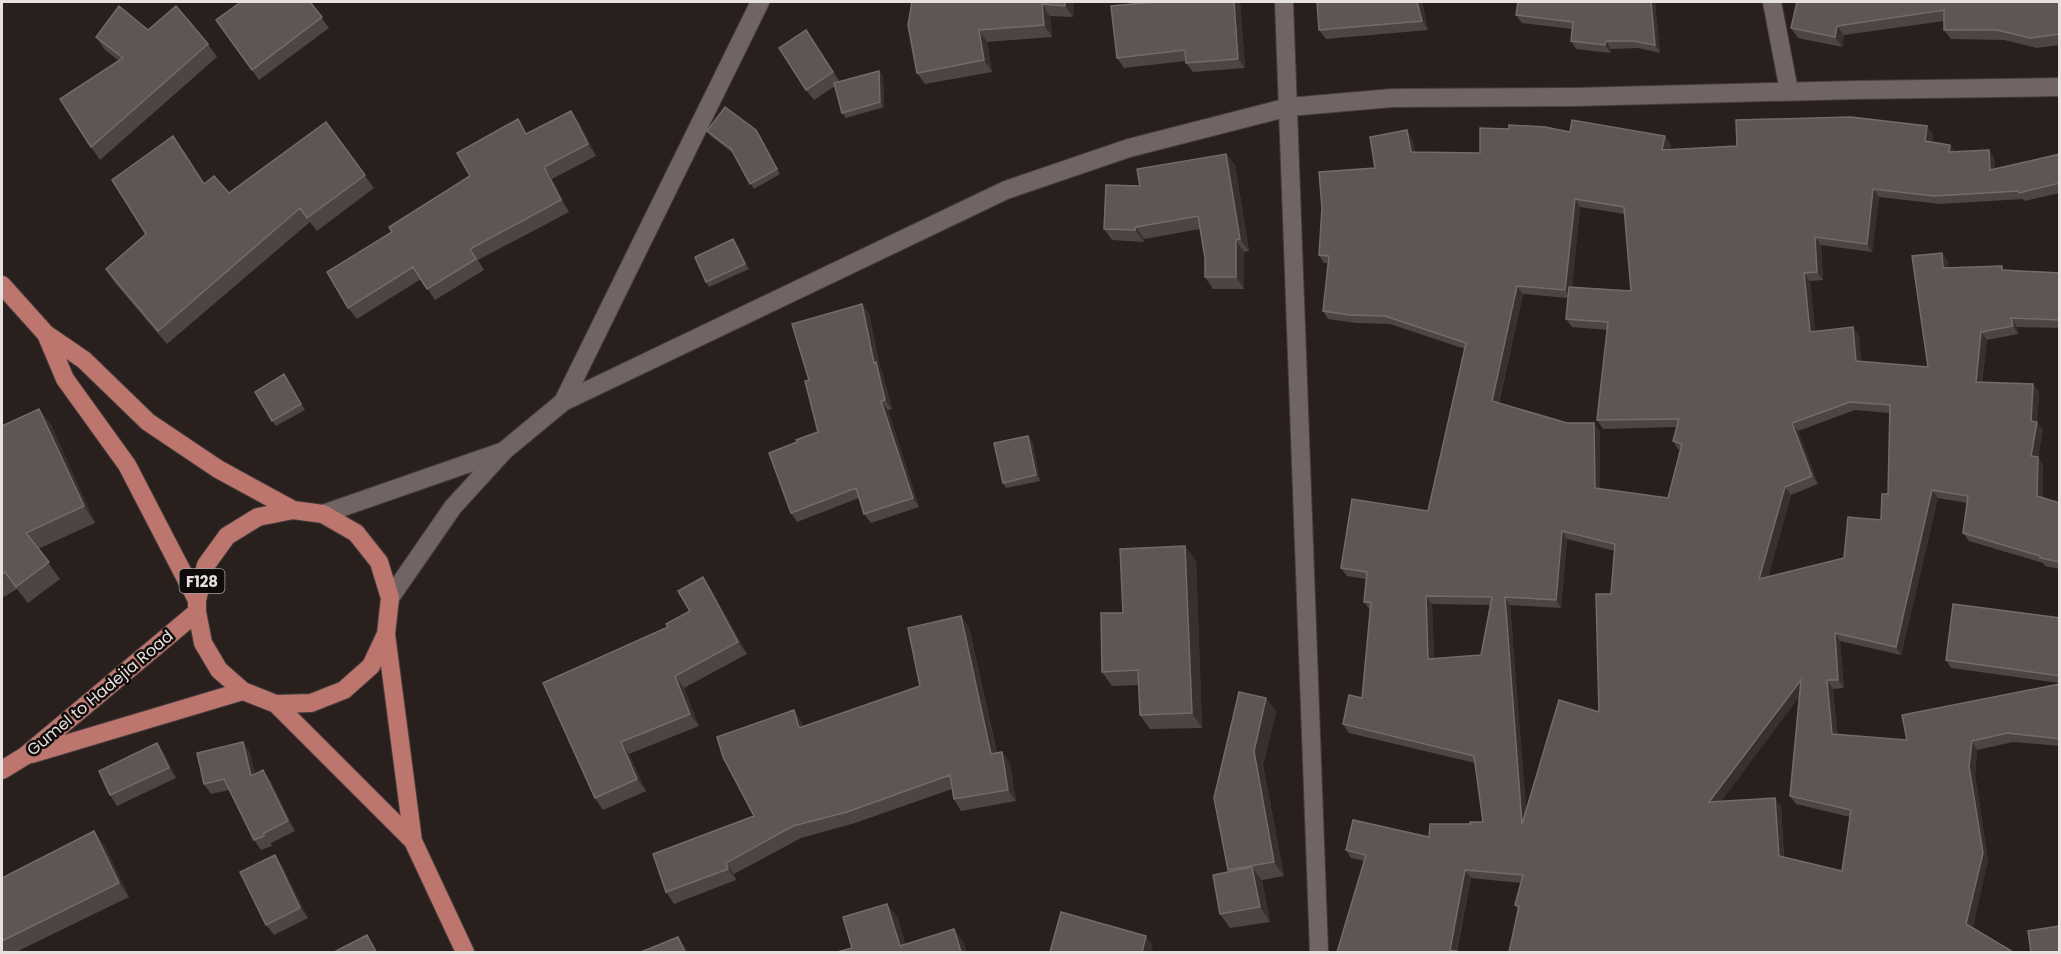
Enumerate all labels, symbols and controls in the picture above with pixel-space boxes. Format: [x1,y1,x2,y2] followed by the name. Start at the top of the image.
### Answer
[180,569,224,593] road number: F128
[22,625,178,761] street label: Gumel to Hadejia Road

